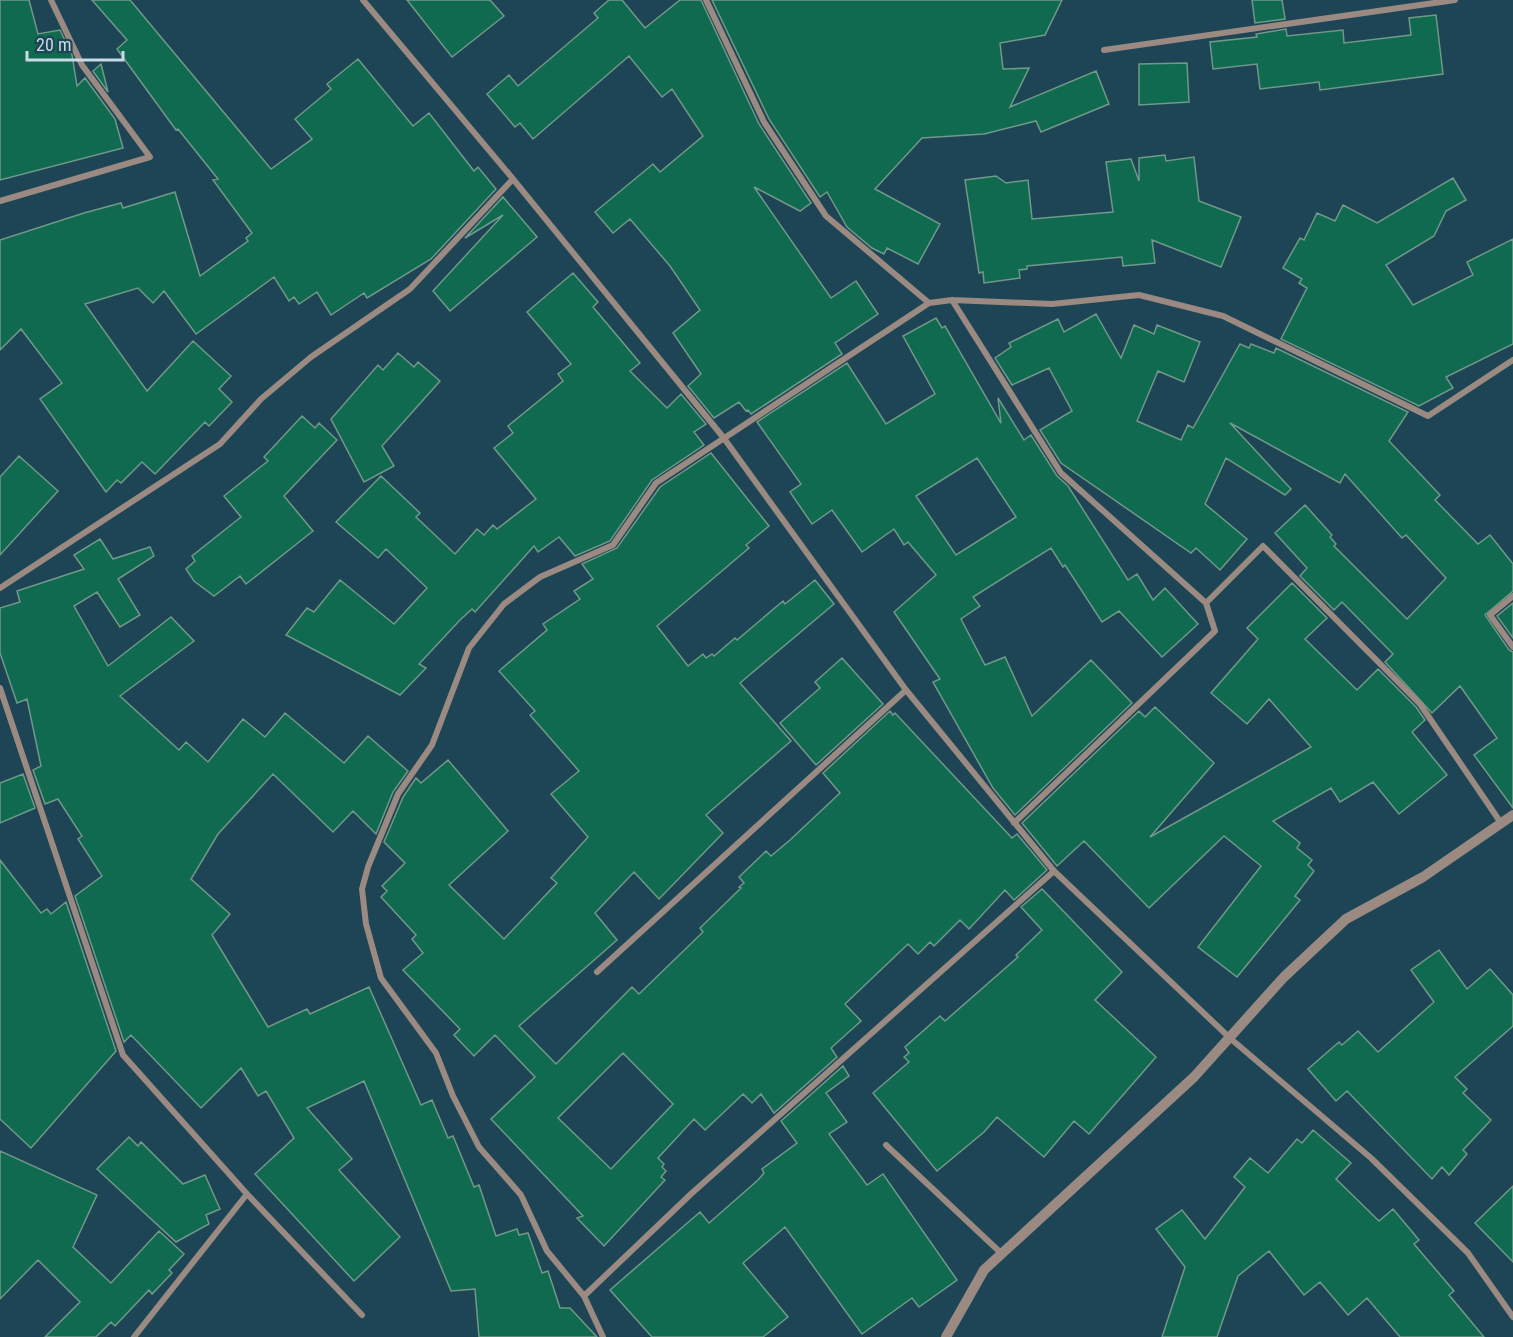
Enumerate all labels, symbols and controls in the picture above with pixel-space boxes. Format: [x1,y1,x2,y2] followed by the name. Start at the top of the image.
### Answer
[27,24,123,62] scale bar
[36,34,71,55] text: 20 m

